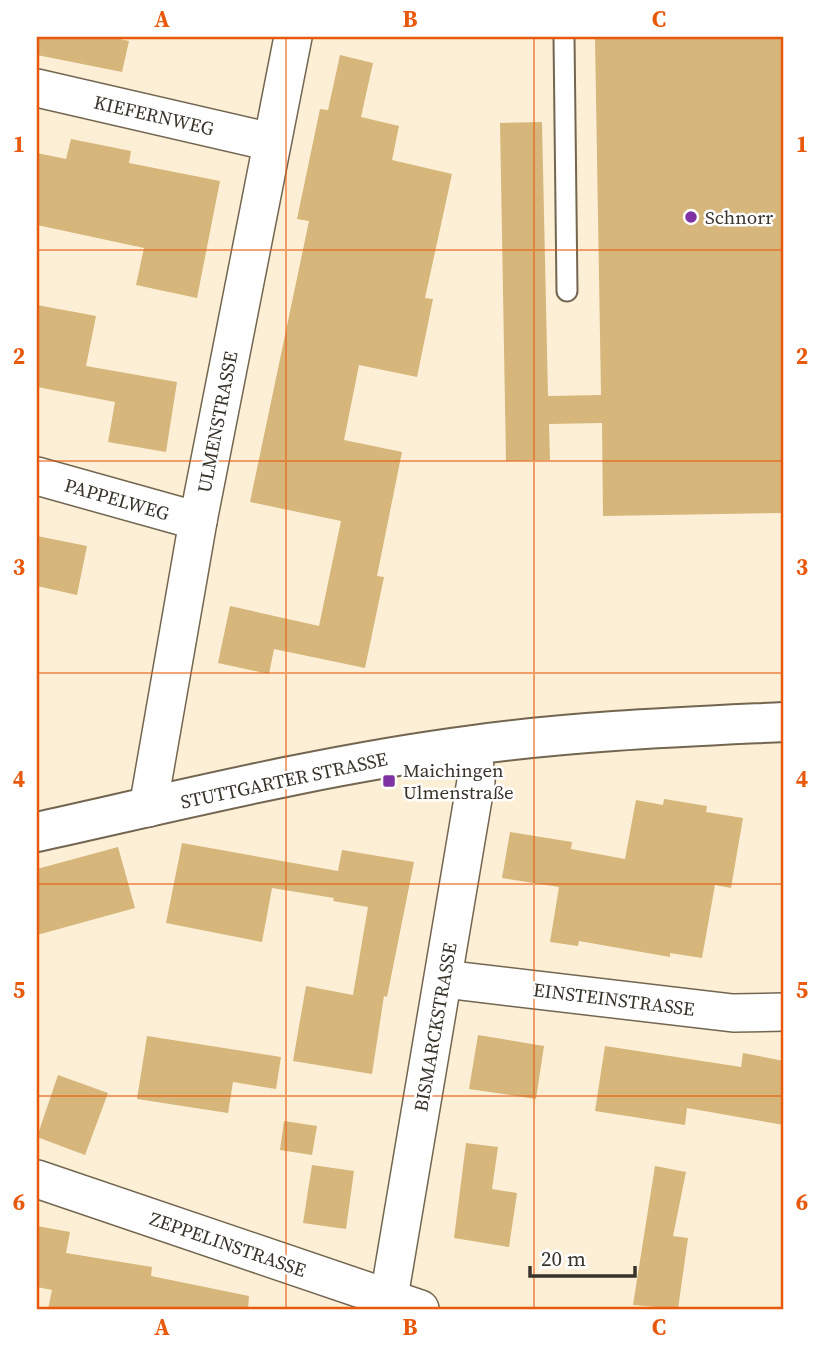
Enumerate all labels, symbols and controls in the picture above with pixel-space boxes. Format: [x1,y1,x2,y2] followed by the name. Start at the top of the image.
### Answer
[154,3,170,35] text: A
[403,3,418,35] text: B
[652,3,666,35] text: C
[91,89,217,141] street label: KIEFERNWEG
[13,128,25,160] text: 1
[796,128,808,160] text: 1
[705,204,773,230] place label: Schnorr
[683,209,699,225] marker: Schnorr
[13,340,25,372] text: 2
[796,340,808,372] text: 2
[191,349,243,495] street label: ULMENSTRASSE
[62,472,173,526] street label: PAPPELWEG
[13,551,25,583] text: 3
[796,551,808,583] text: 3
[178,745,390,815] street label: STUTTGARTER STRASSE
[403,757,514,805] place label: Maichingen Ulmenstraße
[13,763,25,795] text: 4
[796,763,808,795] text: 4
[381,773,397,789] marker: Maichingen Ulmenstraße
[407,941,463,1113] street label: BISMARCKSTRASSE
[13,974,25,1006] text: 5
[796,974,808,1006] text: 5
[532,976,696,1022] street label: EINSTEINSTRASSE
[13,1186,25,1218] text: 6
[796,1186,808,1218] text: 6
[146,1205,310,1283] street label: ZEPPELINSTRASSE
[530,1234,636,1278] scale bar
[541,1244,586,1273] text: 20 m
[154,1311,170,1343] text: A
[403,1311,418,1343] text: B
[652,1311,666,1343] text: C

